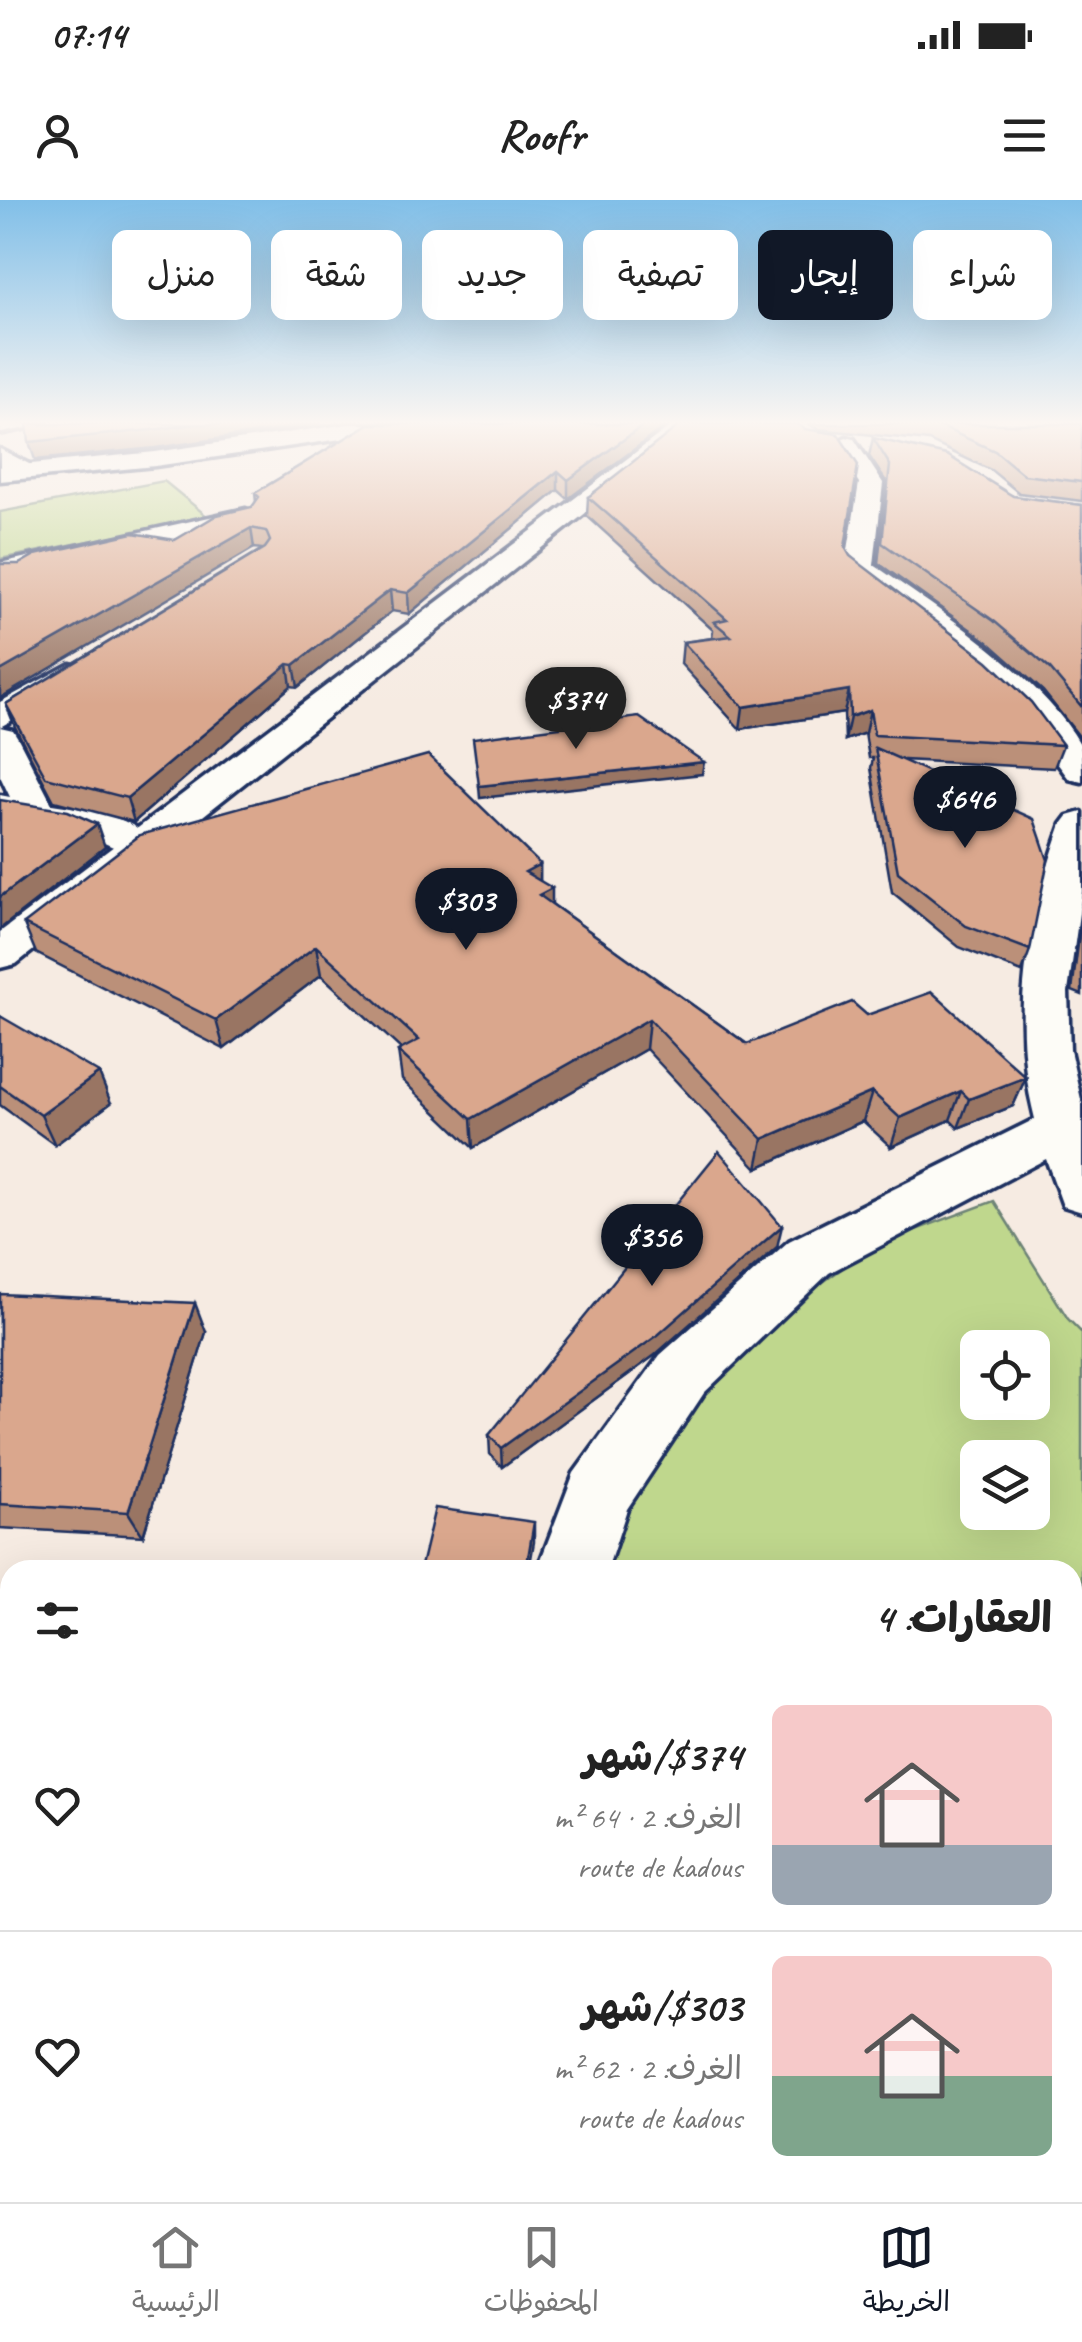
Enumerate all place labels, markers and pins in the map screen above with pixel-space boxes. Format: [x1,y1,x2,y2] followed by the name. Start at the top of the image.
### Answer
[517,667,635,752] pin: $374
[906,766,1024,851] pin: $646
[407,868,525,953] pin: $303
[593,1204,711,1289] pin: $356

